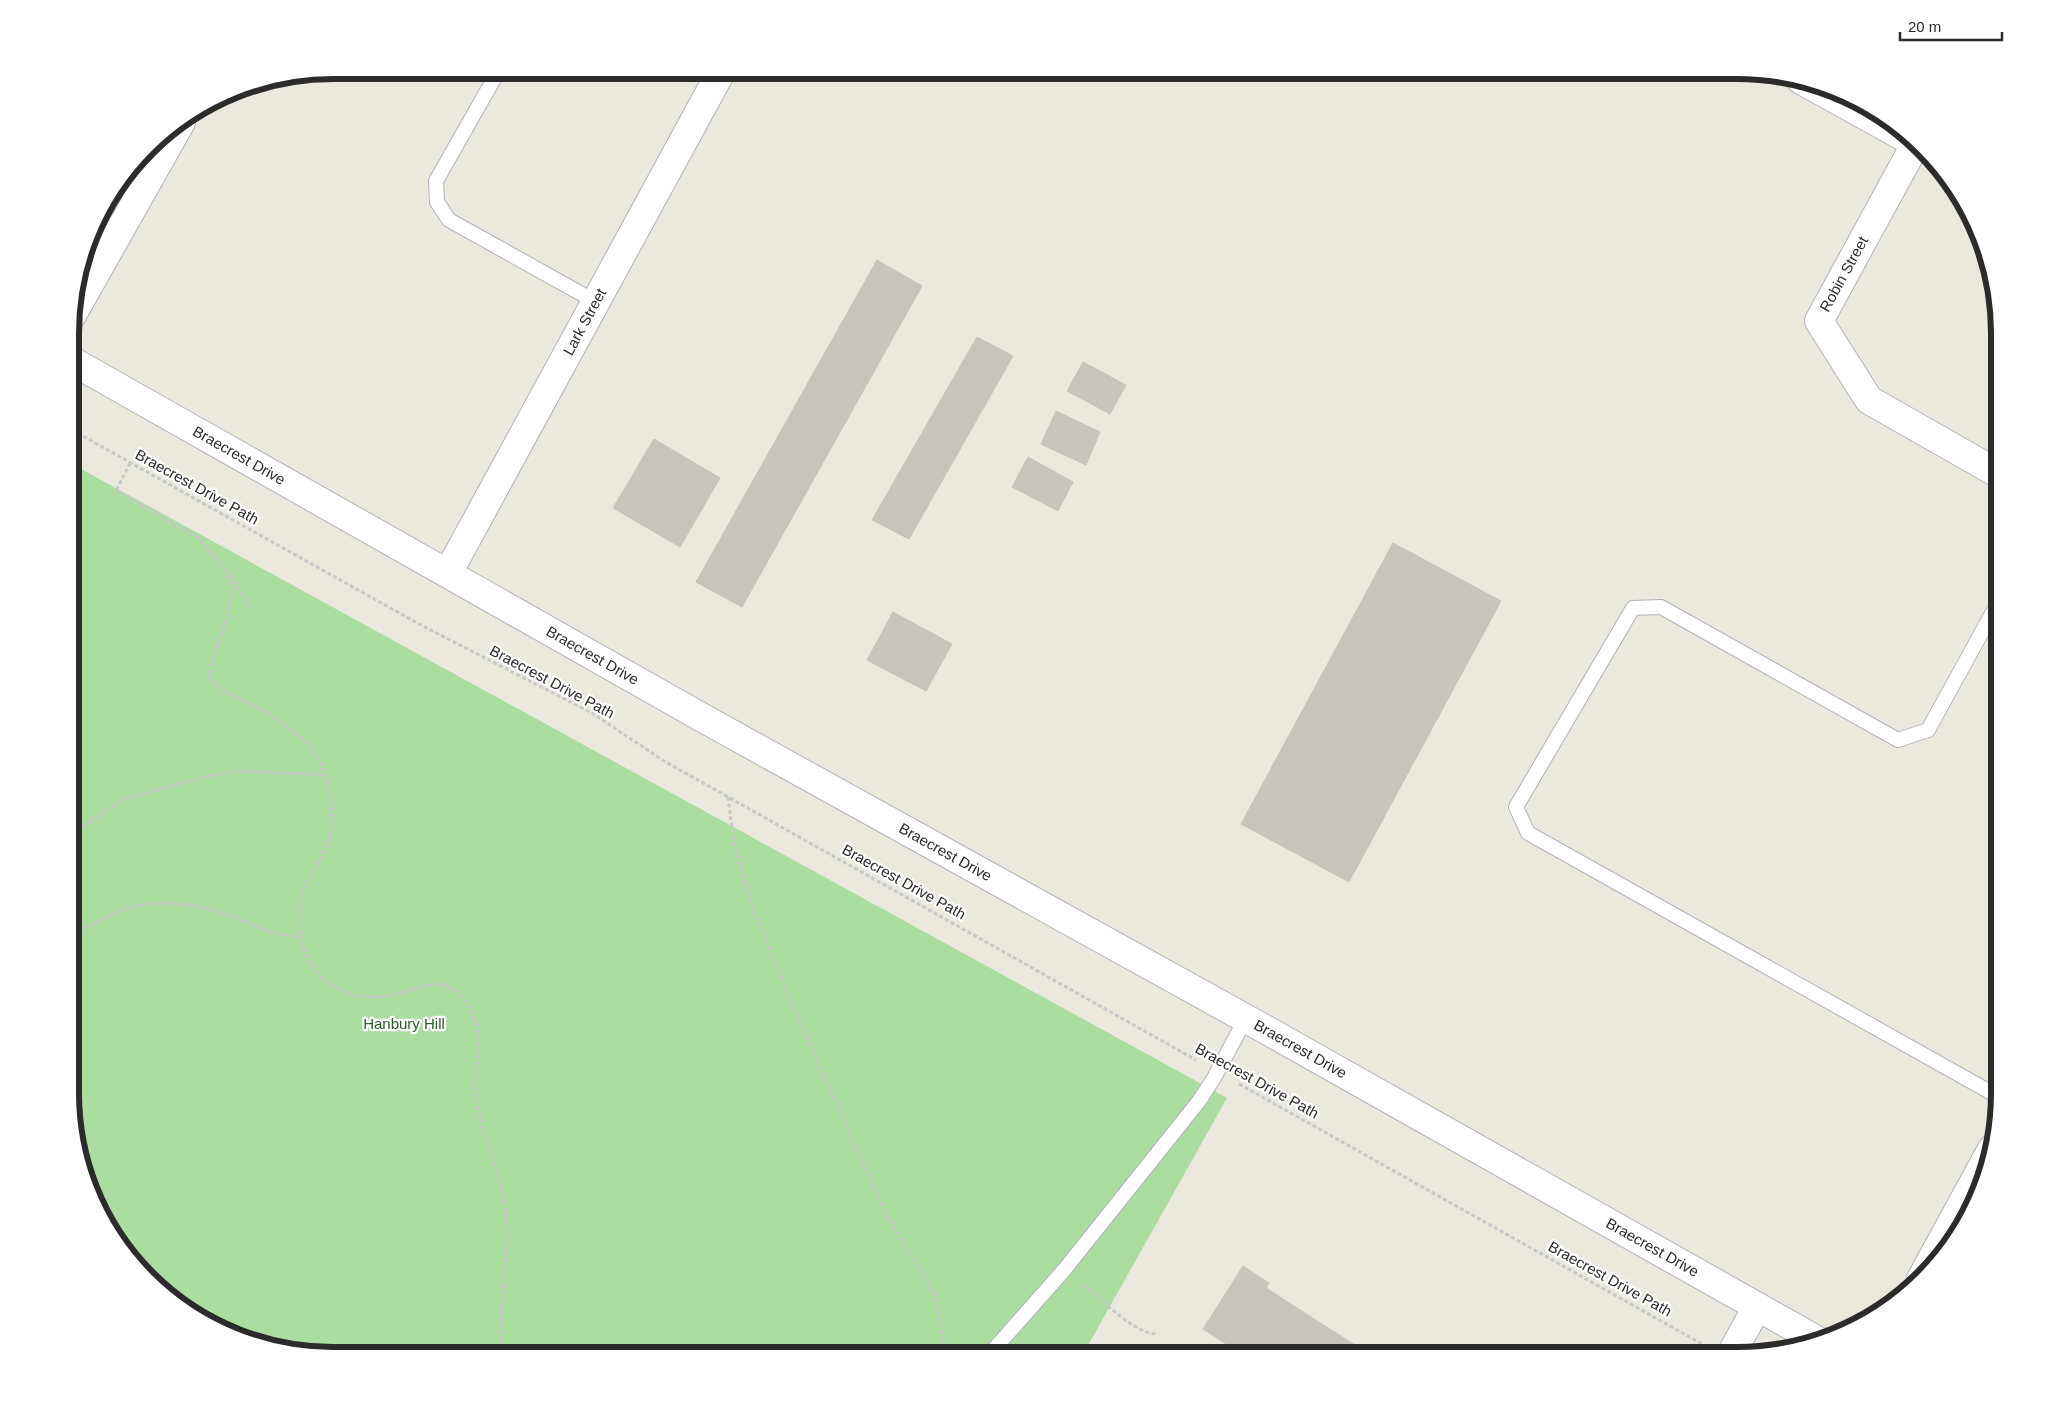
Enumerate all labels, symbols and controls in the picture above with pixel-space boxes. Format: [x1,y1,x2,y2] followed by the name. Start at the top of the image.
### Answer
[1900,10,2002,42] scale bar
[1908,18,1941,35] text: 20 m
[1816,232,1872,314] street label: Robin Street
[559,285,610,358] street label: Lark Street
[190,422,289,488] street label: Braecrest Drive
[133,446,262,528] street label: Braecrest Drive Path
[543,622,642,688] street label: Braecrest Drive
[487,642,617,722] street label: Braecrest Drive Path
[896,819,995,884] street label: Braecrest Drive
[840,841,969,923] street label: Braecrest Drive Path
[363,1015,445,1032] park label: Hanbury Hill
[1251,1016,1350,1081] street label: Braecrest Drive
[1193,1040,1322,1122] street label: Braecrest Drive Path
[1603,1214,1702,1280] street label: Braecrest Drive
[1546,1238,1675,1320] street label: Braecrest Drive Path

